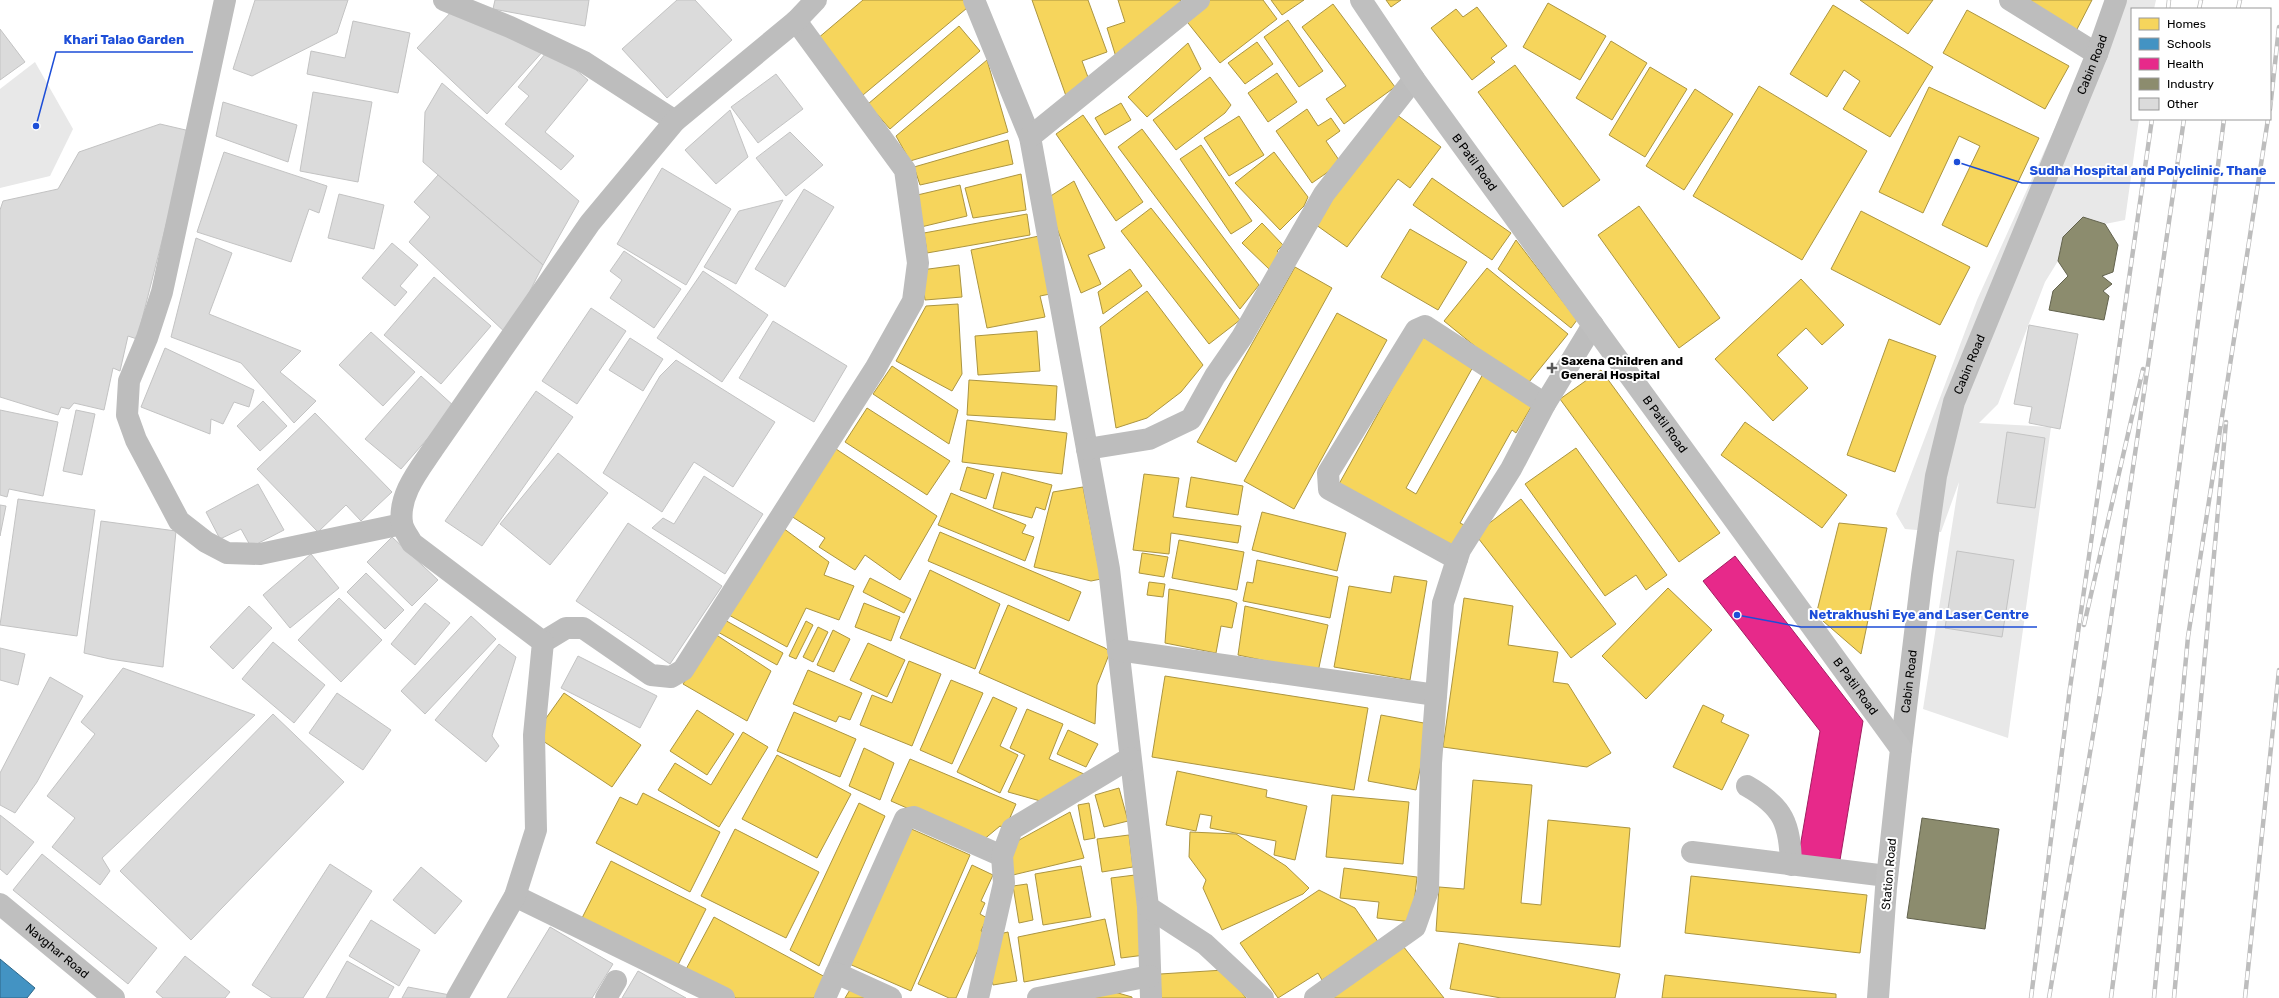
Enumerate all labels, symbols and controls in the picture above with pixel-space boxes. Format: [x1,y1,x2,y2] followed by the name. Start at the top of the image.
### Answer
[2131,8,2271,120] legend
[2167,17,2206,31] text: Homes
[56,27,193,52] callout: Khari Talao Garden
[64,32,184,47] text: Khari Talao Garden
[2074,33,2110,97] street label: Cabin Road
[2167,37,2211,51] text: Schools
[2167,57,2204,71] text: Health
[2167,77,2214,91] text: Industry
[2167,97,2199,111] text: Other
[1449,131,1500,193] street label: B Patil Road
[2022,158,2275,183] callout: Sudha Hospital and Polyclinic, Thane
[2029,163,2267,178] text: Sudha Hospital and Polyclinic, Thane
[1951,332,1988,396] street label: Cabin Road
[1561,354,1683,382] place label: Saxena Children and General Hospital
[1546,362,1558,374] marker: Saxena Children and General Hospital
[1640,393,1690,456] street label: B Patil Road
[1801,602,2037,627] callout: Netrakhushi Eye and Laser Centre
[1809,607,2029,622] text: Netrakhushi Eye and Laser Centre
[1898,649,1920,714] street label: Cabin Road
[1830,655,1881,718] street label: B Patil Road
[1879,838,1899,910] street label: Station Road
[23,921,92,981] street label: Navghar Road

